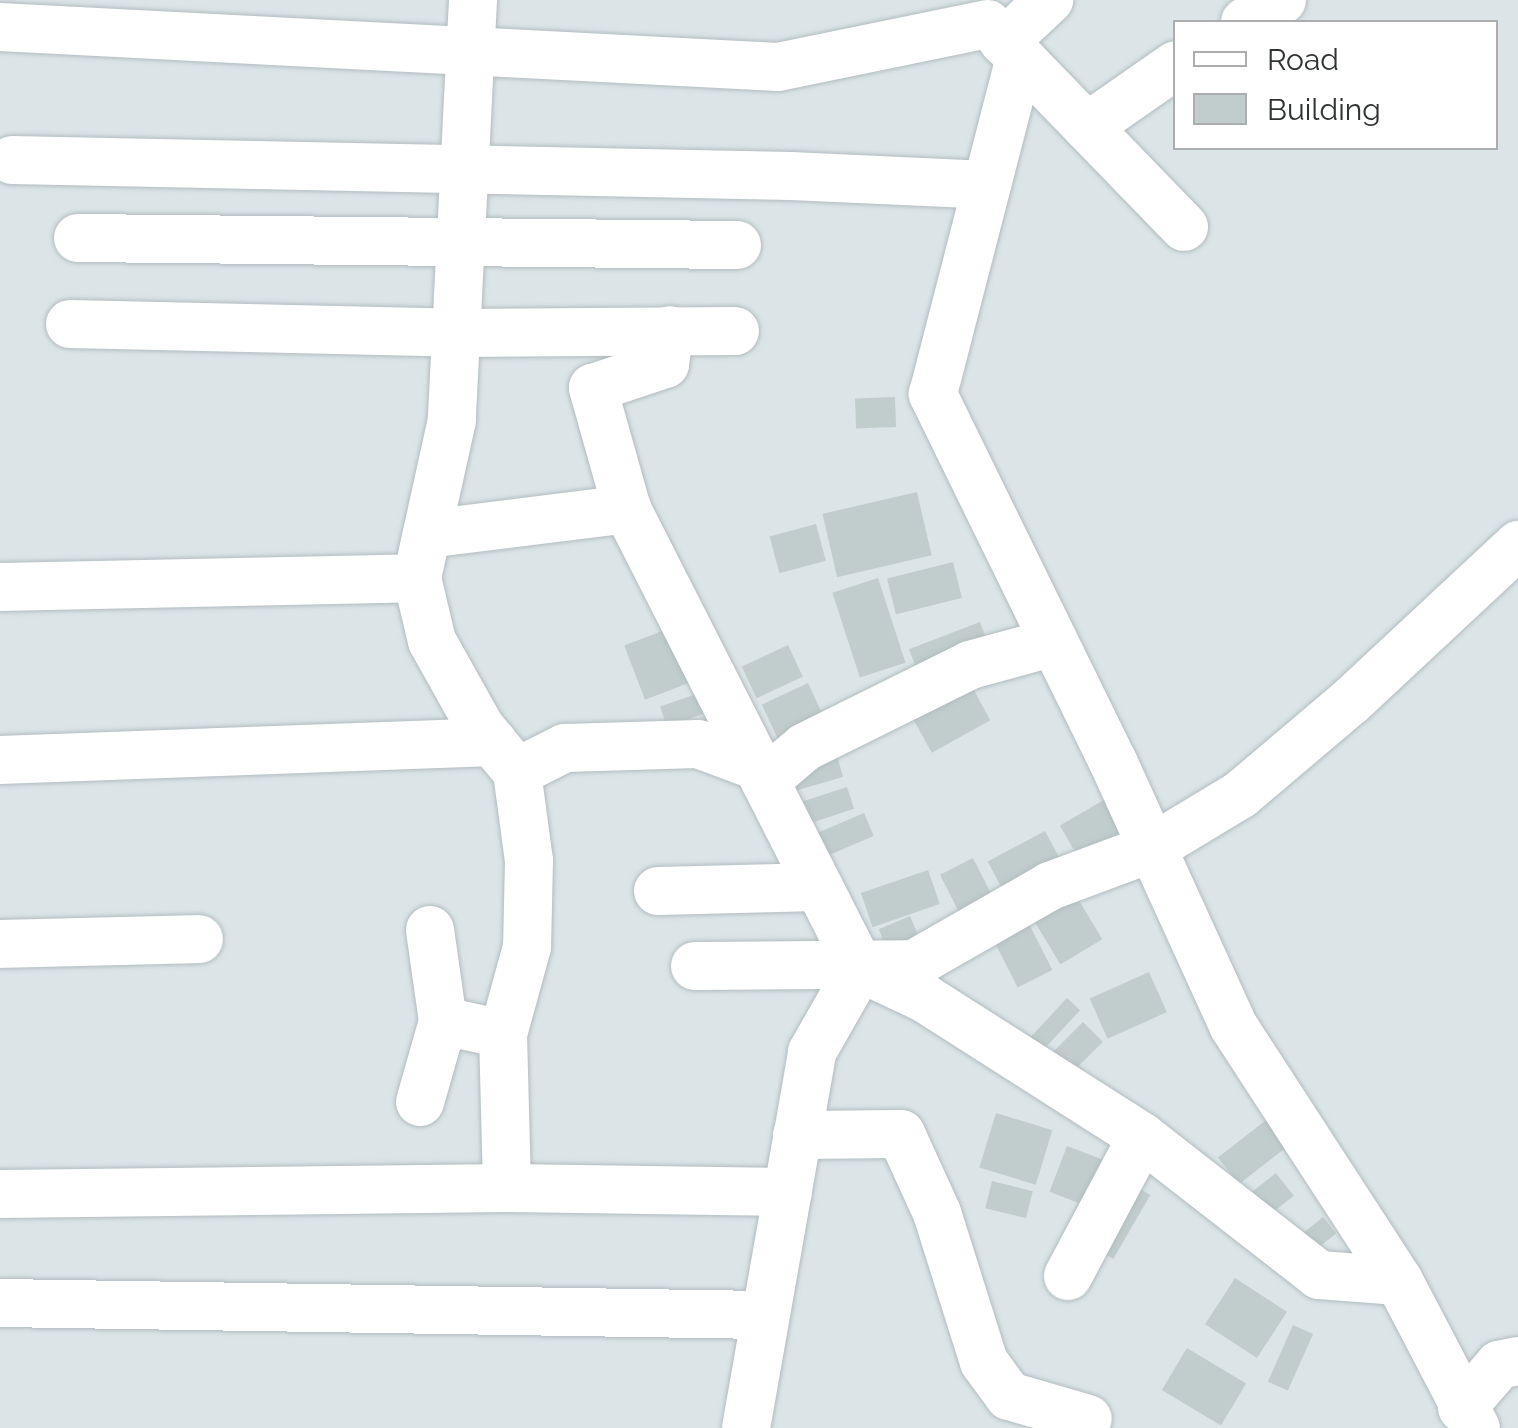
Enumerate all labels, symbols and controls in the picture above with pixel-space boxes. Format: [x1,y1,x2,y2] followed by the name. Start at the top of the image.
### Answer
[1173,20,1498,150] legend
[1267,42,1339,77] text: Road
[1267,92,1381,127] text: Building

